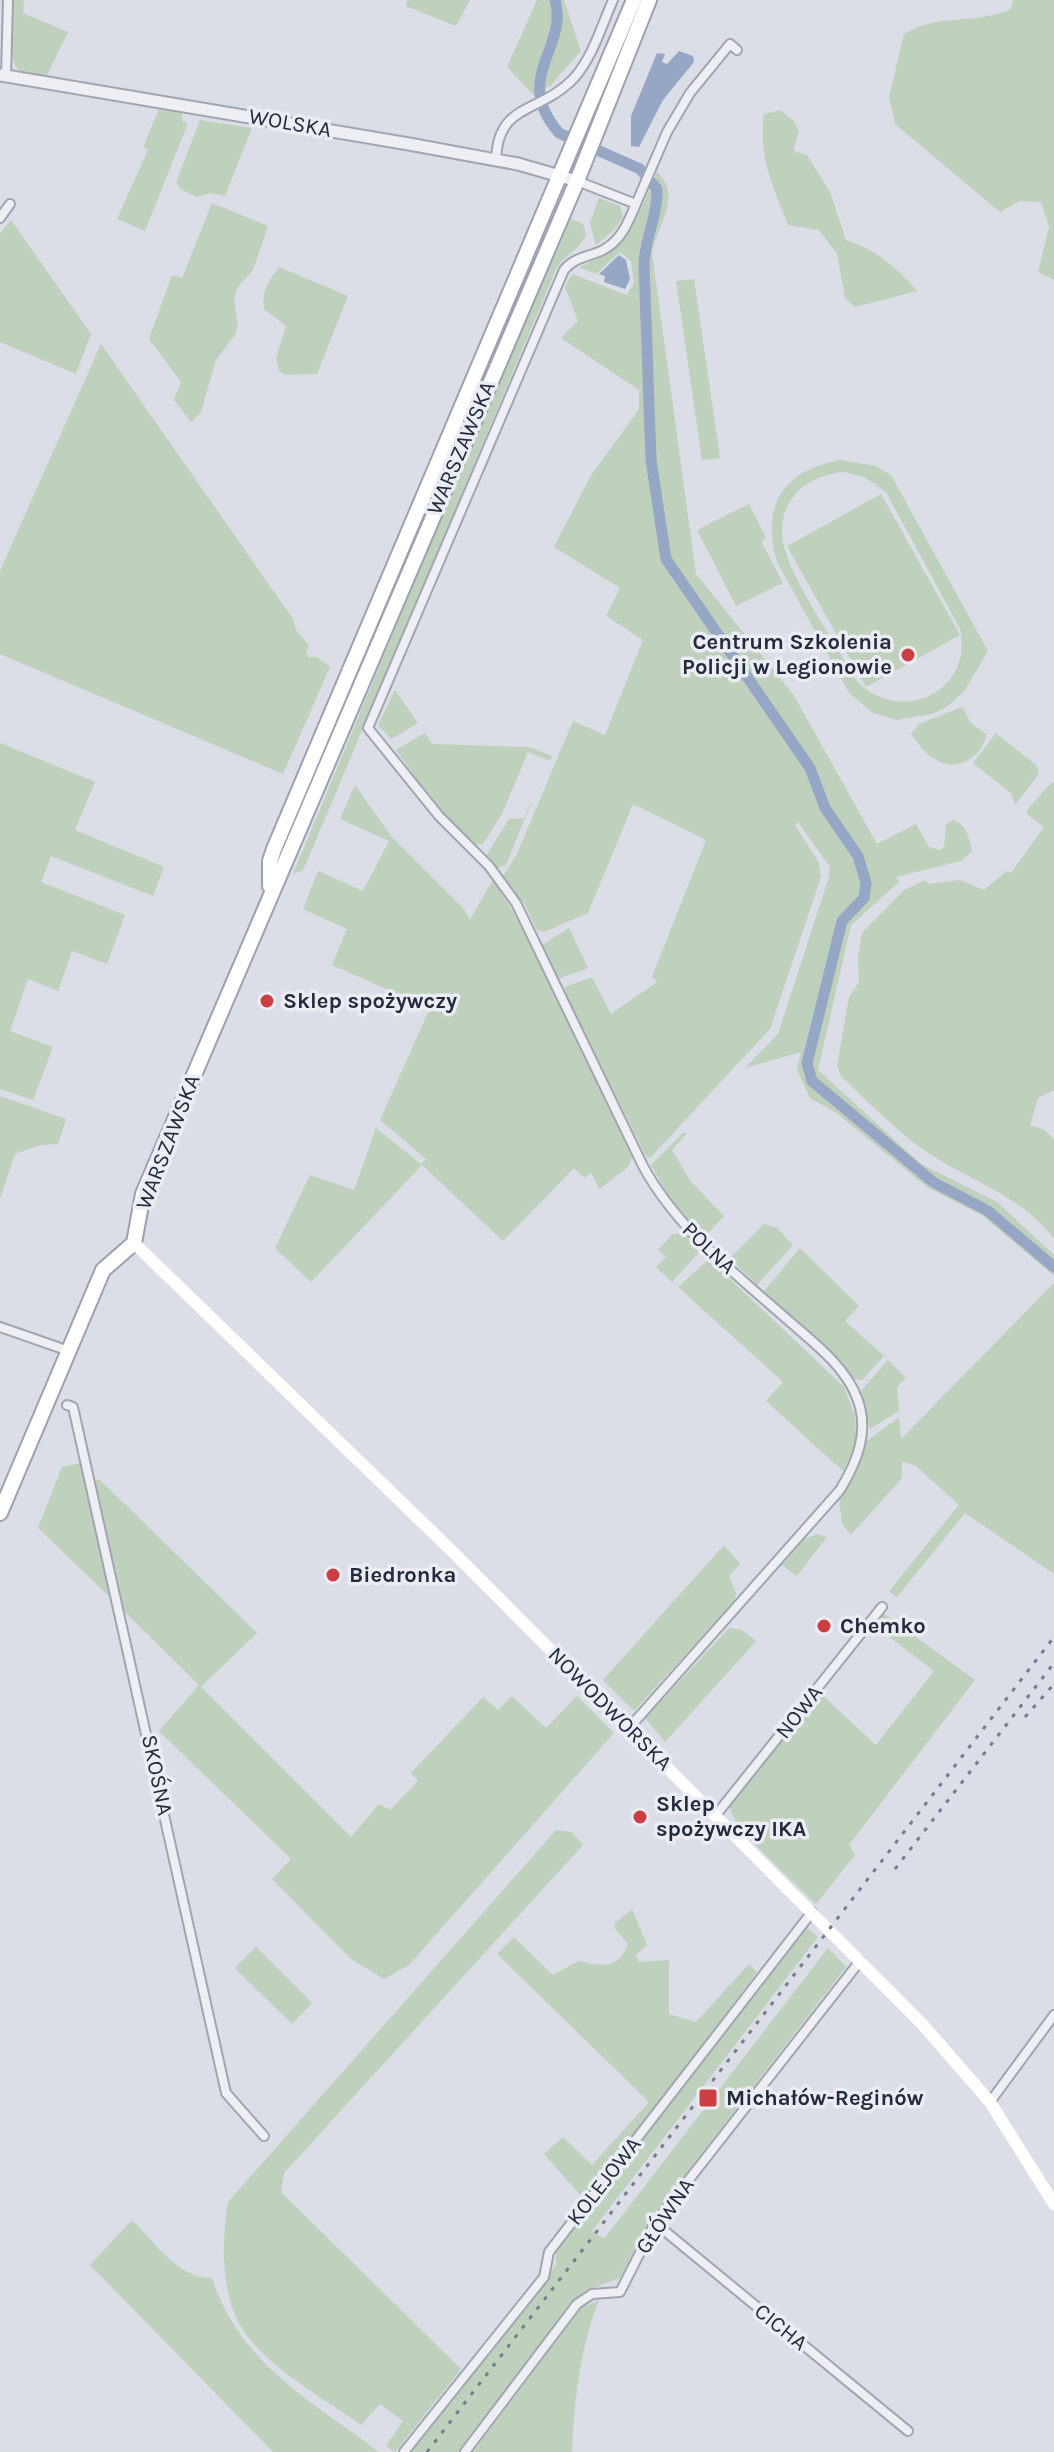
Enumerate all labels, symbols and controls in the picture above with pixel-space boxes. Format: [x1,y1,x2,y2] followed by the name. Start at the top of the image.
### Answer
[247,103,334,143] street label: WOLSKA
[421,377,501,519] street label: WARSZAWSKA
[682,629,892,680] place label: Centrum Szkolenia Policji w Legionowie
[899,646,917,664] marker: Centrum Szkolenia Policji w Legionowie
[283,988,457,1014] place label: Sklep spożywczy
[258,992,276,1010] marker: Sklep spożywczy
[130,1071,206,1213] street label: WARSZAWSKA
[677,1216,741,1280] street label: POLNA
[349,1562,456,1588] place label: Biedronka
[324,1566,342,1584] marker: Biedronka
[840,1613,926,1639] place label: Chemko
[815,1617,833,1635] marker: Chemko
[543,1642,678,1777] street label: NOWODWORSKA
[770,1680,828,1744] street label: NOWA
[136,1732,179,1818] street label: SKOŚNA
[656,1791,806,1842] place label: Sklep spożywczy IKA
[631,1808,649,1826] marker: Sklep spożywczy IKA
[726,2085,924,2111] place label: Michałów-Reginów
[697,2087,719,2109] marker: Michałów-Reginów
[561,2131,647,2230] street label: KOLEJOWA
[629,2172,700,2259] street label: GŁÓWNA
[749,2298,813,2356] street label: CICHA

